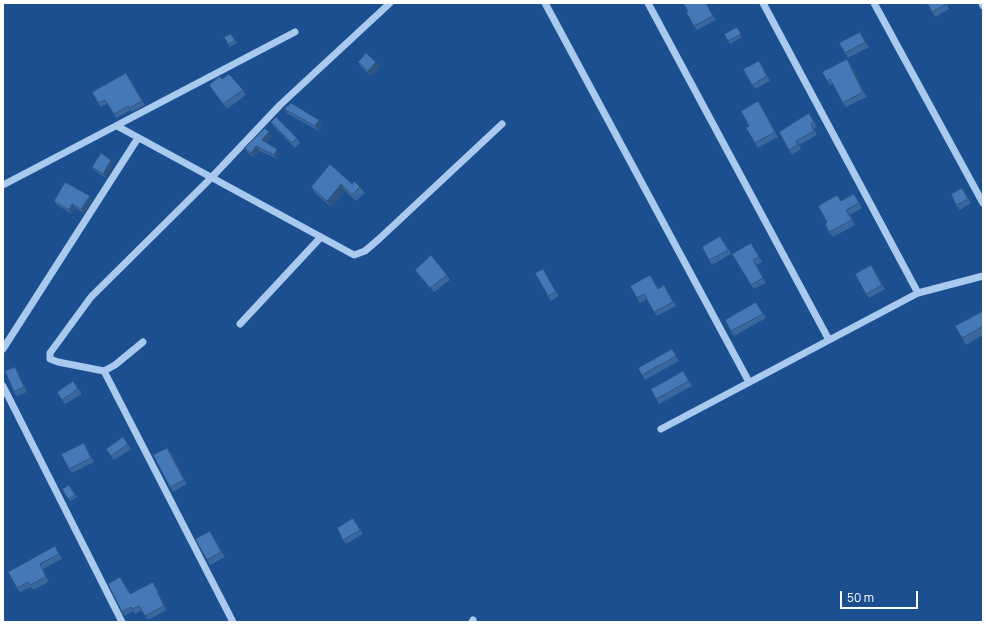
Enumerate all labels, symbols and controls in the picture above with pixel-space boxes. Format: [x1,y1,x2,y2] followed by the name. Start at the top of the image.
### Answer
[842,583,920,609] scale bar
[847,589,874,606] text: 50 m

